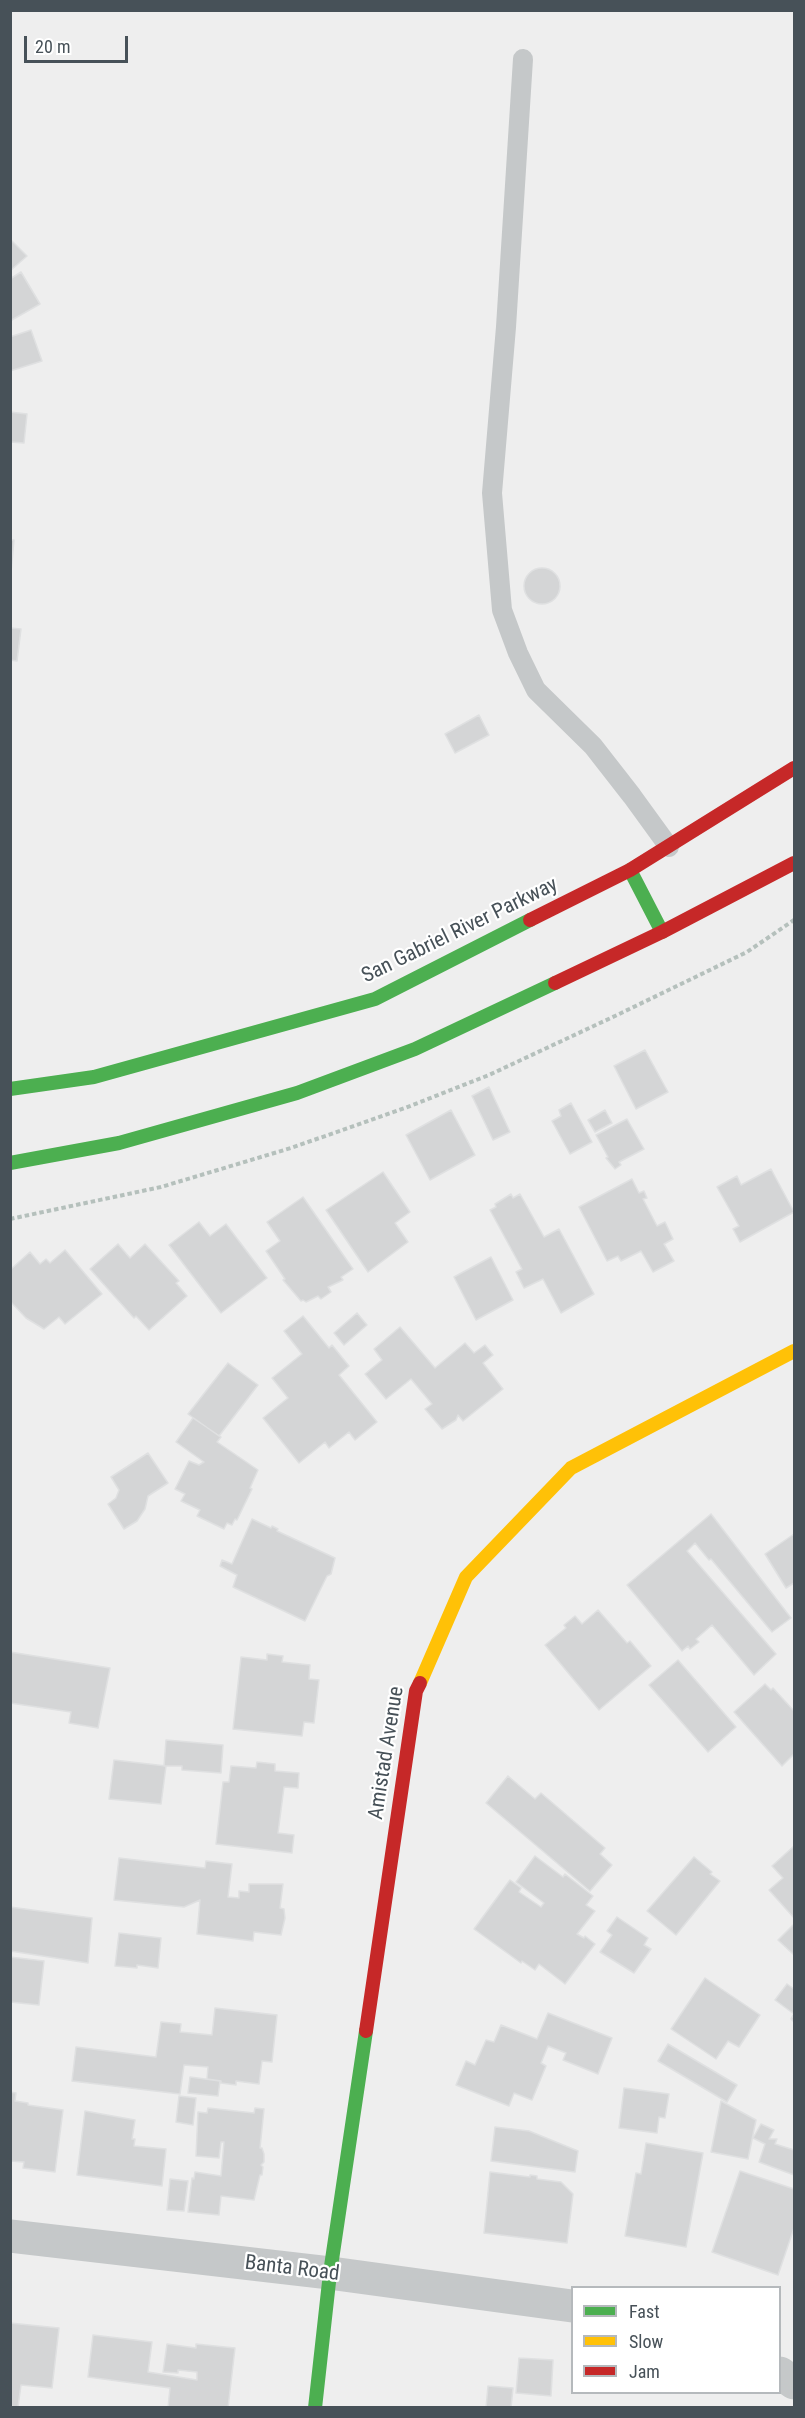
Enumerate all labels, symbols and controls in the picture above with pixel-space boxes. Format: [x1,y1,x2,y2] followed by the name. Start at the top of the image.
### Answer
[27,24,130,62] scale bar
[35,36,70,57] text: 20 m
[358,873,562,989] street label: San Gabriel River Parkway
[364,1685,410,1821] street label: Amistad Avenue
[243,2251,341,2287] street label: Banta Road
[571,2286,781,2394] legend
[629,2301,660,2322] text: Fast
[629,2331,663,2352] text: Slow
[629,2361,660,2382] text: Jam

